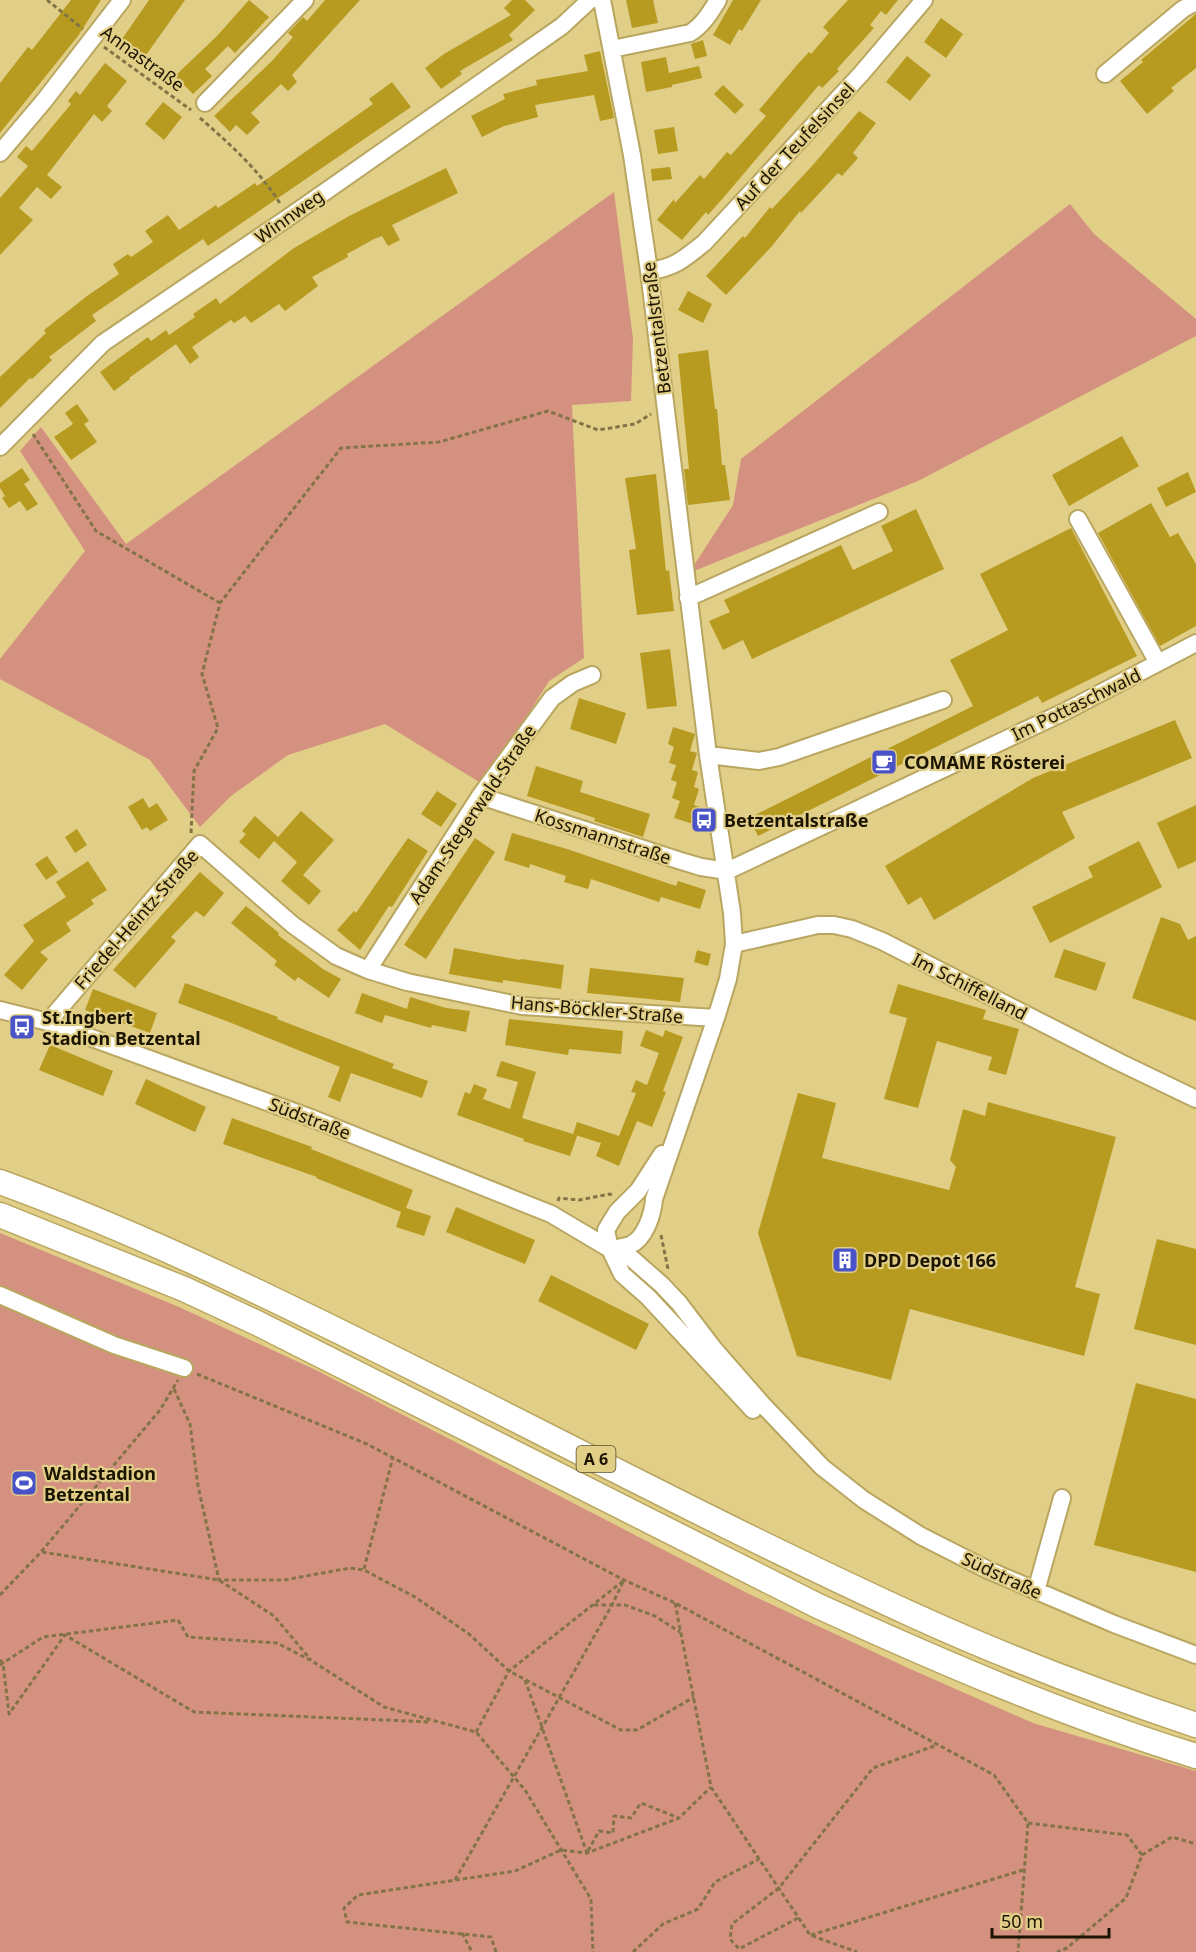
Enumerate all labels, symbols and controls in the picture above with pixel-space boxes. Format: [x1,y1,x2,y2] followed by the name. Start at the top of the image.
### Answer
[96,20,190,96] street label: Annastraße
[729,77,859,215] street label: Auf der Teufelsinsel
[250,184,328,248] street label: Winnweg
[636,260,676,396] street label: Betzentalstraße
[1007,662,1145,746] street label: Im Pottaschwald
[403,720,541,908] street label: Adam-Stegerwald-Straße
[869,747,899,777] cafe icon: COMAME Rösterei
[904,750,1065,774] place label: COMAME Rösterei
[532,803,674,869] street label: Kossmannstraße
[689,805,719,835] bus stop icon: Betzentalstraße
[724,808,869,832] place label: Betzentalstraße
[68,844,204,994] street label: Friedel-Heintz-Straße
[908,947,1032,1025] street label: Im Schiffelland
[510,990,684,1028] street label: Hans-Böckler-Straße
[42,1005,201,1050] place label: St.Ingbert Stadion Betzental
[7,1012,37,1042] bus stop icon: St.Ingbert Stadion Betzental
[266,1091,354,1145] street label: Südstraße
[830,1245,860,1275] building icon: DPD Depot 166
[864,1248,996,1272] place label: DPD Depot 166
[576,1446,616,1472] road number: A 6
[44,1461,156,1506] place label: Waldstadion Betzental
[9,1468,39,1498] sports icon: Waldstadion Betzental
[958,1546,1046,1604] street label: Südstraße
[992,1901,1109,1939] scale bar
[1001,1909,1043,1933] text: 50 m

